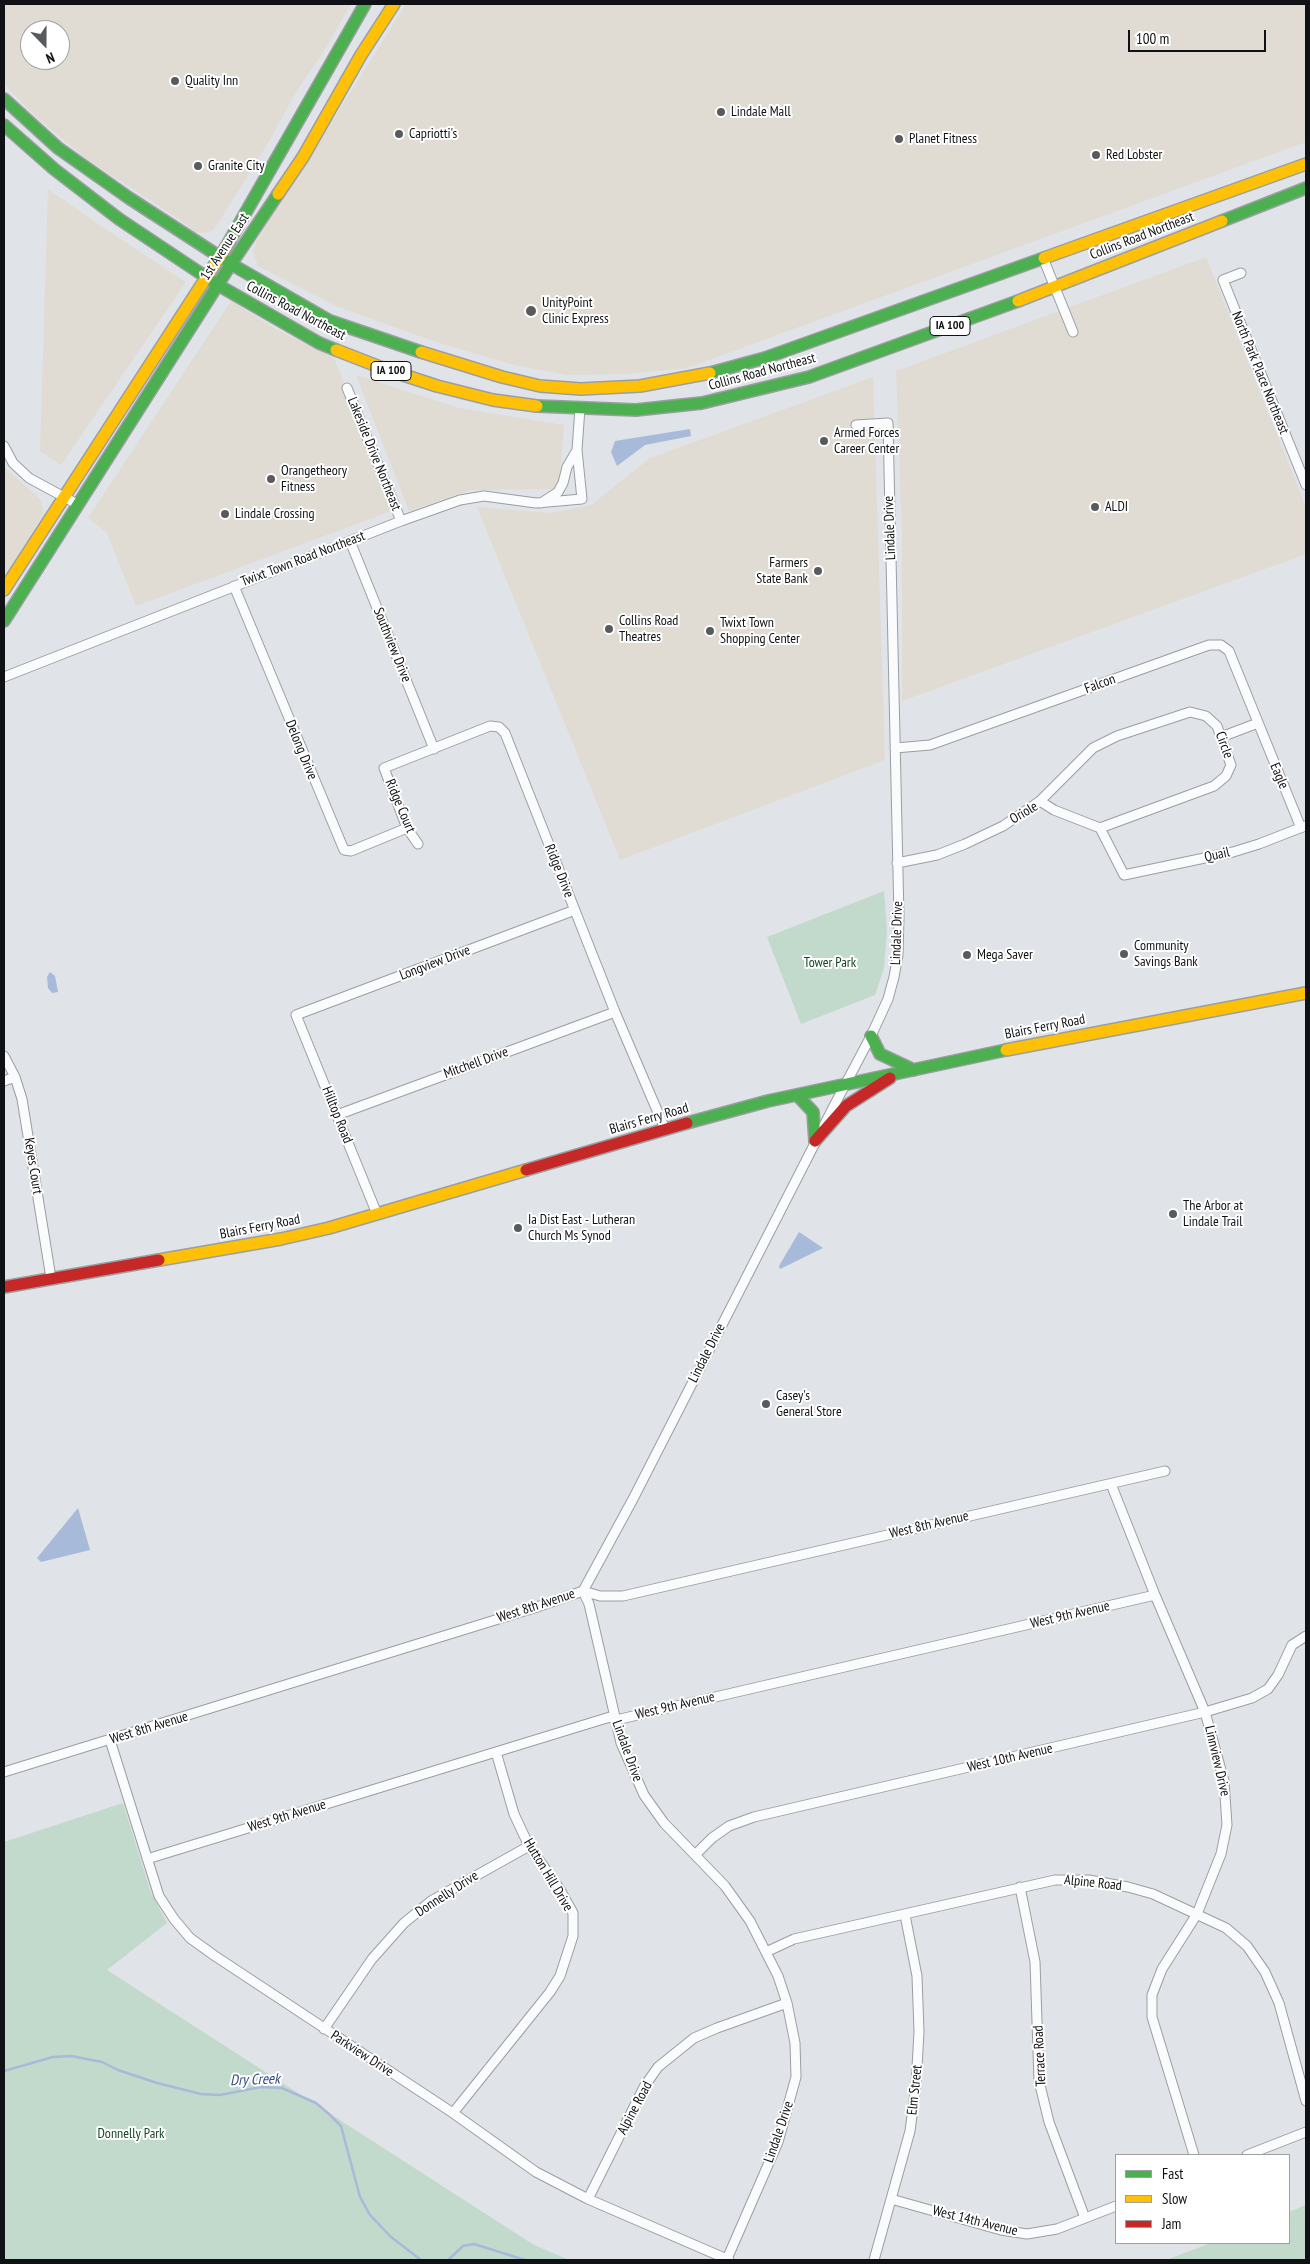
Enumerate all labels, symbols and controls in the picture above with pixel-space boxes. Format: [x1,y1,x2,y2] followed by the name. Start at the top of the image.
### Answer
[20,20,70,70] north arrow
[1130,20,1268,52] scale bar
[1136,29,1169,48] text: 100 m
[43,48,57,68] text: N
[185,73,238,89] place label: Quality Inn
[169,75,181,87] marker: Quality Inn
[731,104,791,120] place label: Lindale Mall
[715,106,727,118] marker: Lindale Mall
[409,126,457,142] place label: Capriotti's
[393,128,405,140] marker: Capriotti's
[909,131,977,147] place label: Planet Fitness
[893,133,905,145] marker: Planet Fitness
[1106,147,1162,163] place label: Red Lobster
[1090,149,1102,161] marker: Red Lobster
[208,158,264,174] place label: Granite City
[192,160,204,172] marker: Granite City
[1088,208,1196,264] street label: Collins Road Northeast
[197,210,253,284] street label: 1st Avenue East
[243,278,349,344] street label: Collins Road Northeast
[542,295,609,328] place label: UnityPoint Clinic Express
[524,304,538,318] marker: UnityPoint Clinic Express
[1228,309,1292,437] street label: North Park Place Northeast
[930,316,970,336] road number: IA 100
[707,350,817,394] street label: Collins Road Northeast
[371,362,411,381] road number: IA 100
[344,395,404,513] street label: Lakeside Drive Northeast
[834,425,899,458] place label: Armed Forces Career Center
[818,435,830,447] marker: Armed Forces Career Center
[281,463,347,496] place label: Orangetheory Fitness
[265,473,277,485] marker: Orangetheory Fitness
[880,496,900,560] street label: Lindale Drive
[1105,499,1128,515] place label: ALDI
[1089,501,1101,513] marker: ALDI
[235,506,314,522] place label: Lindale Crossing
[219,508,231,520] marker: Lindale Crossing
[239,528,367,590] street label: Twixt Town Road Northeast
[756,555,808,588] place label: Farmers State Bank
[812,565,824,577] marker: Farmers State Bank
[369,605,415,685] street label: Southview Drive
[619,613,678,646] place label: Collins Road Theatres
[720,615,800,648] place label: Twixt Town Shopping Center
[603,623,615,635] marker: Collins Road Theatres
[704,625,716,637] marker: Twixt Town Shopping Center
[1082,671,1118,697] street label: Falcon
[281,718,321,782] street label: Delong Drive
[1211,729,1237,761] street label: Circle
[1266,760,1292,792] street label: Eagle
[381,777,419,835] street label: Ridge Court
[1007,798,1041,828] street label: Oriole
[541,842,577,900] street label: Ridge Drive
[1203,844,1231,866] street label: Quail
[887,901,907,965] street label: Lindale Drive
[1134,938,1198,970] place label: Community Savings Bank
[397,942,473,984] street label: Longview Drive
[977,947,1033,963] place label: Mega Saver
[1118,948,1130,960] marker: Community Savings Bank
[961,949,973,961] marker: Mega Saver
[804,955,856,971] park label: Tower Park
[1003,1011,1087,1043] street label: Blairs Ferry Road
[441,1044,511,1082] street label: Mitchell Drive
[318,1084,356,1146] street label: Hilltop Road
[608,1100,690,1138] street label: Blairs Ferry Road
[20,1137,46,1195] street label: Keyes Court
[1183,1198,1243,1230] place label: The Arbor at Lindale Trail
[1167,1208,1179,1220] marker: The Arbor at Lindale Trail
[218,1211,302,1243] street label: Blairs Ferry Road
[528,1212,635,1244] place label: Ia Dist East - Lutheran Church Ms Synod
[512,1222,524,1234] marker: Ia Dist East - Lutheran Church Ms Synod
[685,1321,729,1385] street label: Lindale Drive
[776,1388,842,1420] place label: Casey's General Store
[760,1398,772,1410] marker: Casey's General Store
[888,1508,970,1542] street label: West 8th Avenue
[495,1586,577,1626] street label: West 8th Avenue
[1029,1598,1111,1632] street label: West 9th Avenue
[634,1689,716,1723] street label: West 9th Avenue
[108,1708,190,1748] street label: West 8th Avenue
[608,1718,646,1784] street label: Lindale Drive
[1201,1724,1233,1798] street label: Linnview Drive
[966,1740,1054,1776] street label: West 10th Avenue
[246,1796,328,1836] street label: West 9th Avenue
[520,1836,576,1914] street label: Hutton Hill Drive
[412,1867,482,1921] street label: Donnelly Drive
[1063,1872,1123,1894] street label: Alpine Road
[1030,2025,1050,2087] street label: Terrace Road
[327,2027,397,2081] street label: Parkview Drive
[904,2064,926,2116] street label: Elm Street
[230,2070,280,2090] water label: Dry Creek
[614,2079,656,2137] street label: Alpine Road
[761,2099,797,2165] street label: Lindale Drive
[97,2126,165,2142] park label: Donnelly Park
[1115,2154,1290,2244] legend
[1162,2164,1183,2183] text: Fast
[1162,2189,1187,2208] text: Slow
[931,2202,1019,2240] street label: West 14th Avenue
[1162,2214,1181,2233] text: Jam

